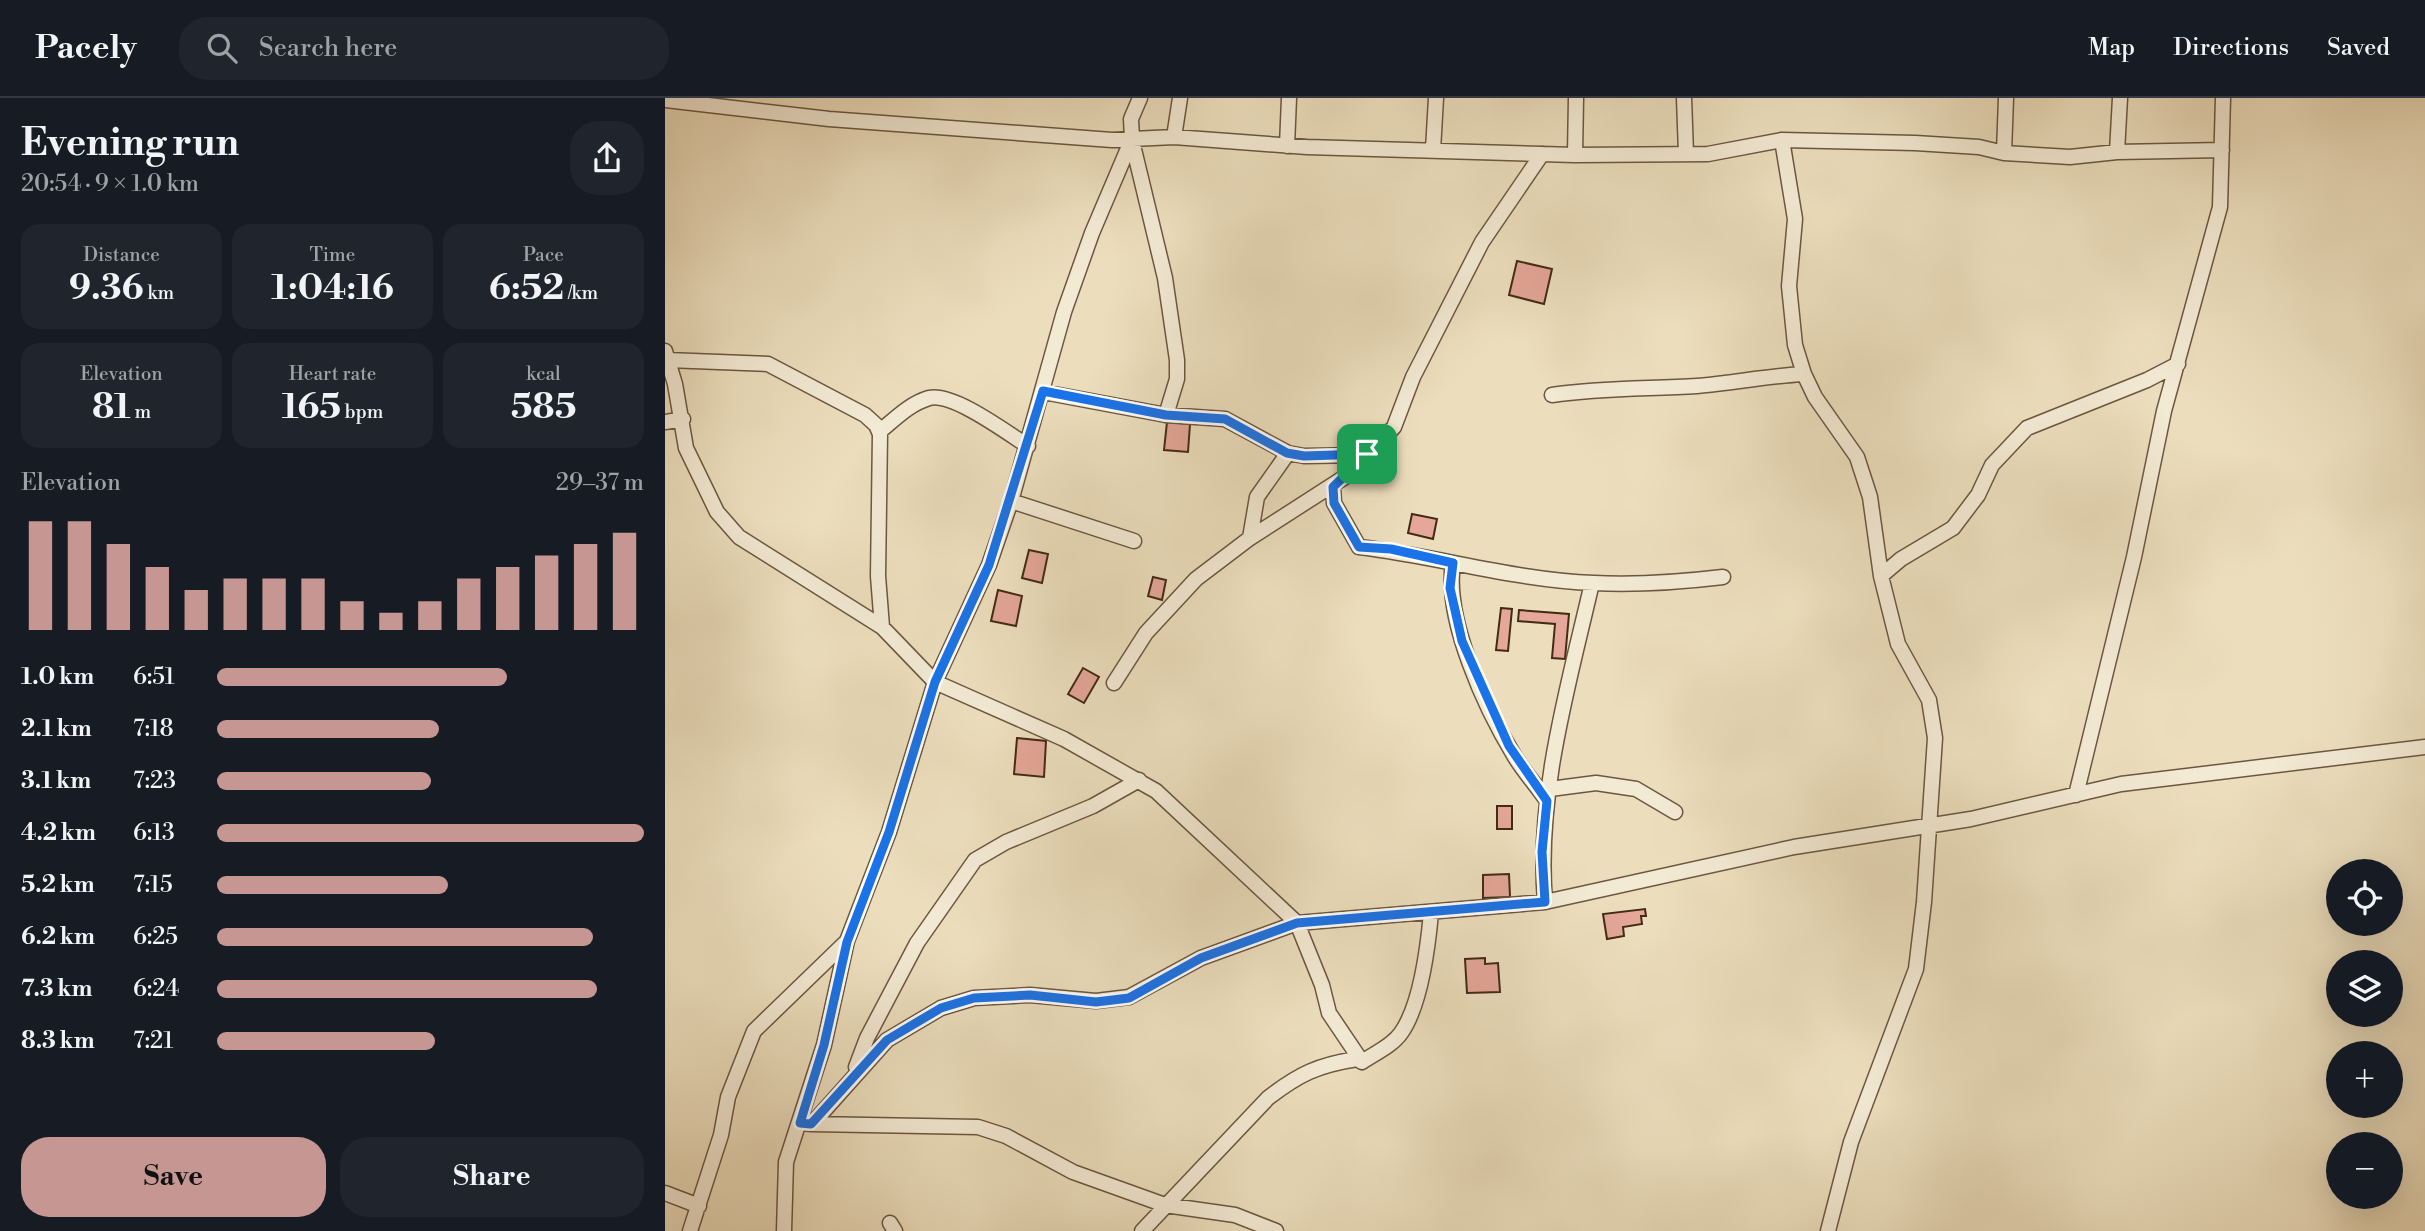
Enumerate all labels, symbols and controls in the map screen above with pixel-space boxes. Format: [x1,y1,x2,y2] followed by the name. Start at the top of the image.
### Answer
[179,17,669,80] search box
[35,28,137,69] text: Pacely
[203,29,241,67] icon: search
[259,32,397,64] text: Search here
[2088,33,2135,63] text: Map
[2173,33,2289,63] text: Directions
[2327,33,2390,63] text: Saved
[21,120,239,167] text: Evening run
[570,121,644,195] button: share
[21,170,199,198] text: 20:54 · 9 × 1.0 km
[83,243,160,267] text: Distance
[310,243,355,267] text: Time
[523,243,564,267] text: Pace
[69,267,144,310] text: 9.36
[271,267,394,310] text: 1:04:16
[489,267,564,310] text: 6:52
[144,281,174,305] text: km
[564,281,598,305] text: /km
[80,362,163,386] text: Elevation
[289,362,376,386] text: Heart rate
[526,362,561,386] text: kcal
[92,386,130,429] text: 81
[282,386,341,429] text: 165
[511,386,576,429] text: 585
[130,400,151,424] text: m
[341,400,383,424] text: bpm
[1337,424,1397,484] pin
[1348,435,1386,473] icon: arrive
[21,469,121,497] text: Elevation
[556,469,644,497] text: 29–37 m
[21,663,94,691] text: 1.0 km
[133,663,175,691] text: 6:51
[21,715,92,743] text: 2.1 km
[133,715,174,743] text: 7:18
[21,767,91,795] text: 3.1 km
[133,767,176,795] text: 7:23
[21,819,96,847] text: 4.2 km
[133,819,175,847] text: 6:13
[2326,859,2403,1209] map controls
[2326,859,2403,936] button: locate
[21,871,95,899] text: 5.2 km
[133,871,173,899] text: 7:15
[21,923,95,951] text: 6.2 km
[133,923,178,951] text: 6:25
[2326,950,2403,1027] button: layers
[21,975,92,1003] text: 7.3 km
[133,975,179,1003] text: 6:24
[21,1027,95,1055] text: 8.3 km
[133,1027,173,1055] text: 7:21
[2326,1041,2403,1118] button: +
[2326,1132,2403,1209] button: −
[21,1137,326,1217] button: Save
[340,1137,644,1217] button: Share

